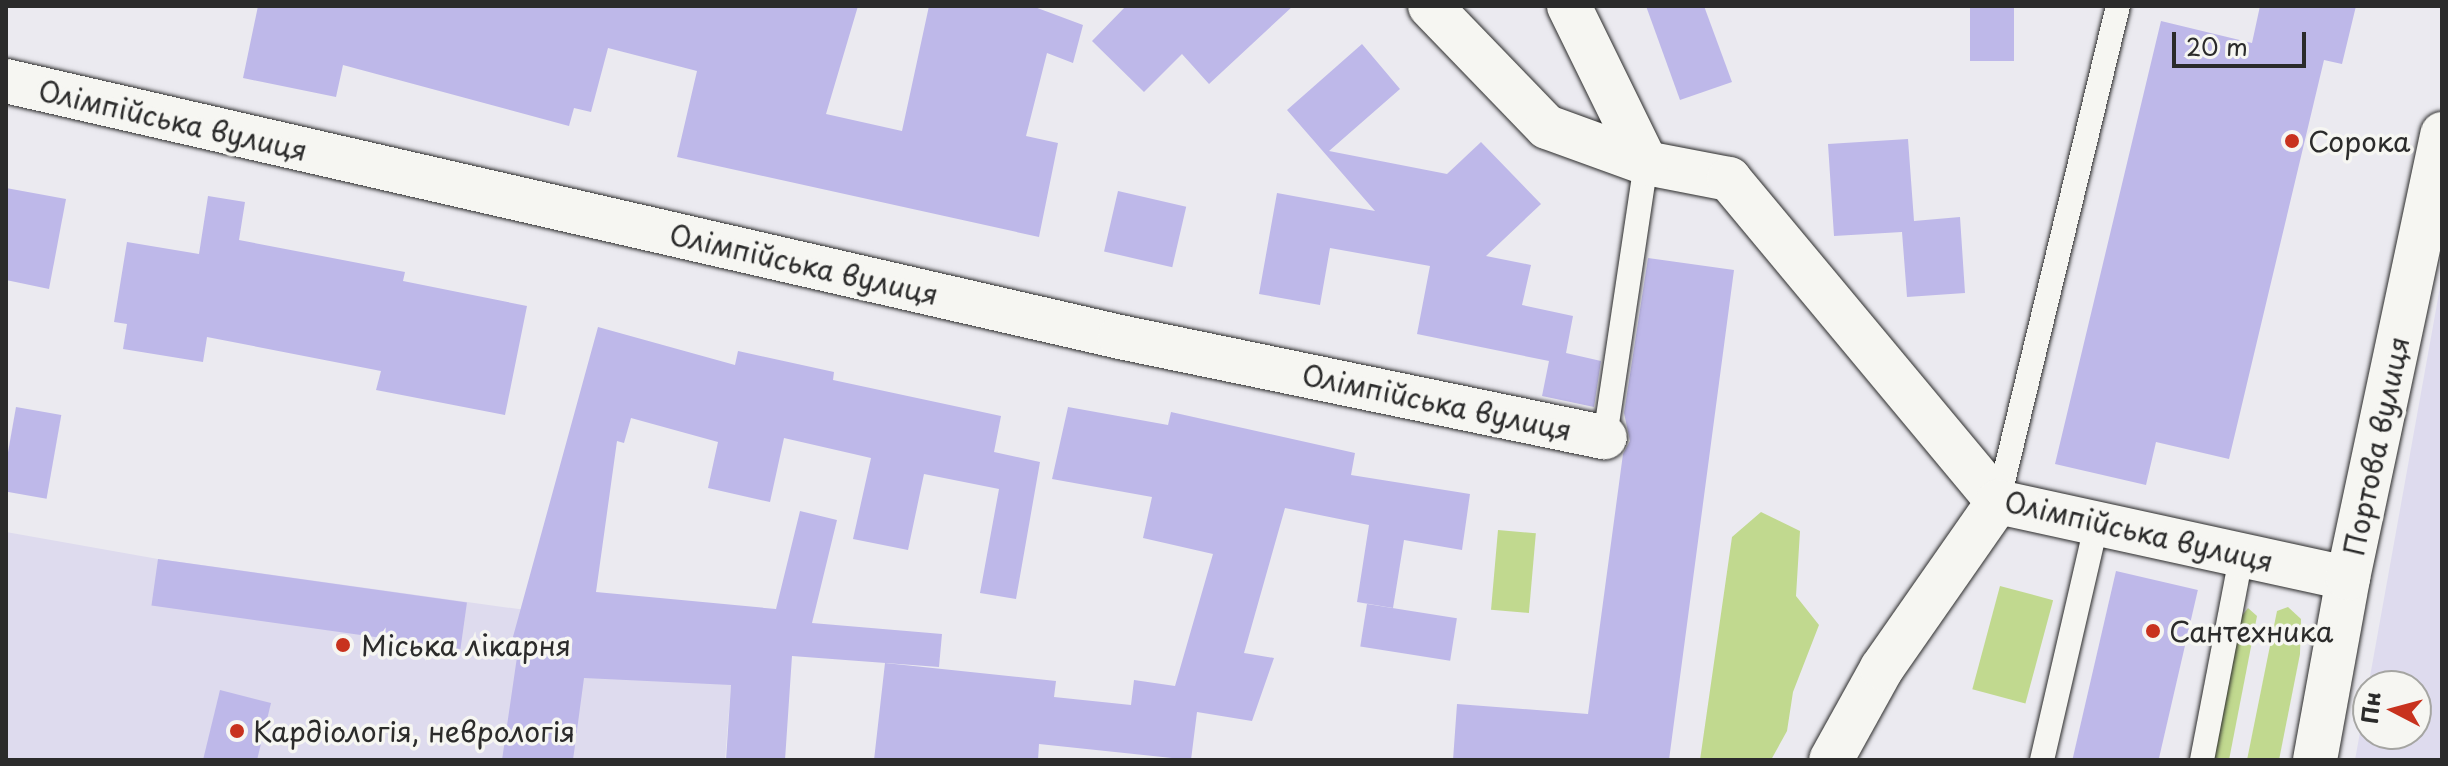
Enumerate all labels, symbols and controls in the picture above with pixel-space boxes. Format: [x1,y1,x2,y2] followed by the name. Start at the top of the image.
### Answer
[2176,16,2310,66] scale bar
[2186,28,2248,64] text: 20 m
[35,73,311,167] street label: Олімпійська вулиця
[2308,124,2410,158] place label: Сорока
[2283,132,2301,150] marker: Сорока
[666,217,942,311] street label: Олімпійська вулиця
[2336,333,2416,559] street label: Портова вулиця
[1299,357,1575,447] street label: Олімпійська вулиця
[2001,484,2277,578] street label: Олімпійська вулиця
[2169,614,2333,648] place label: Сантехника
[2144,622,2162,640] marker: Сантехника
[361,628,571,662] place label: Міська лікарня
[332,634,354,656] marker: Міська лікарня
[2352,670,2432,750] north arrow
[2352,690,2388,725] text: Пн
[253,714,576,748] place label: Кардіологія, неврологія
[228,722,246,740] marker: Кардіологія, неврологія

